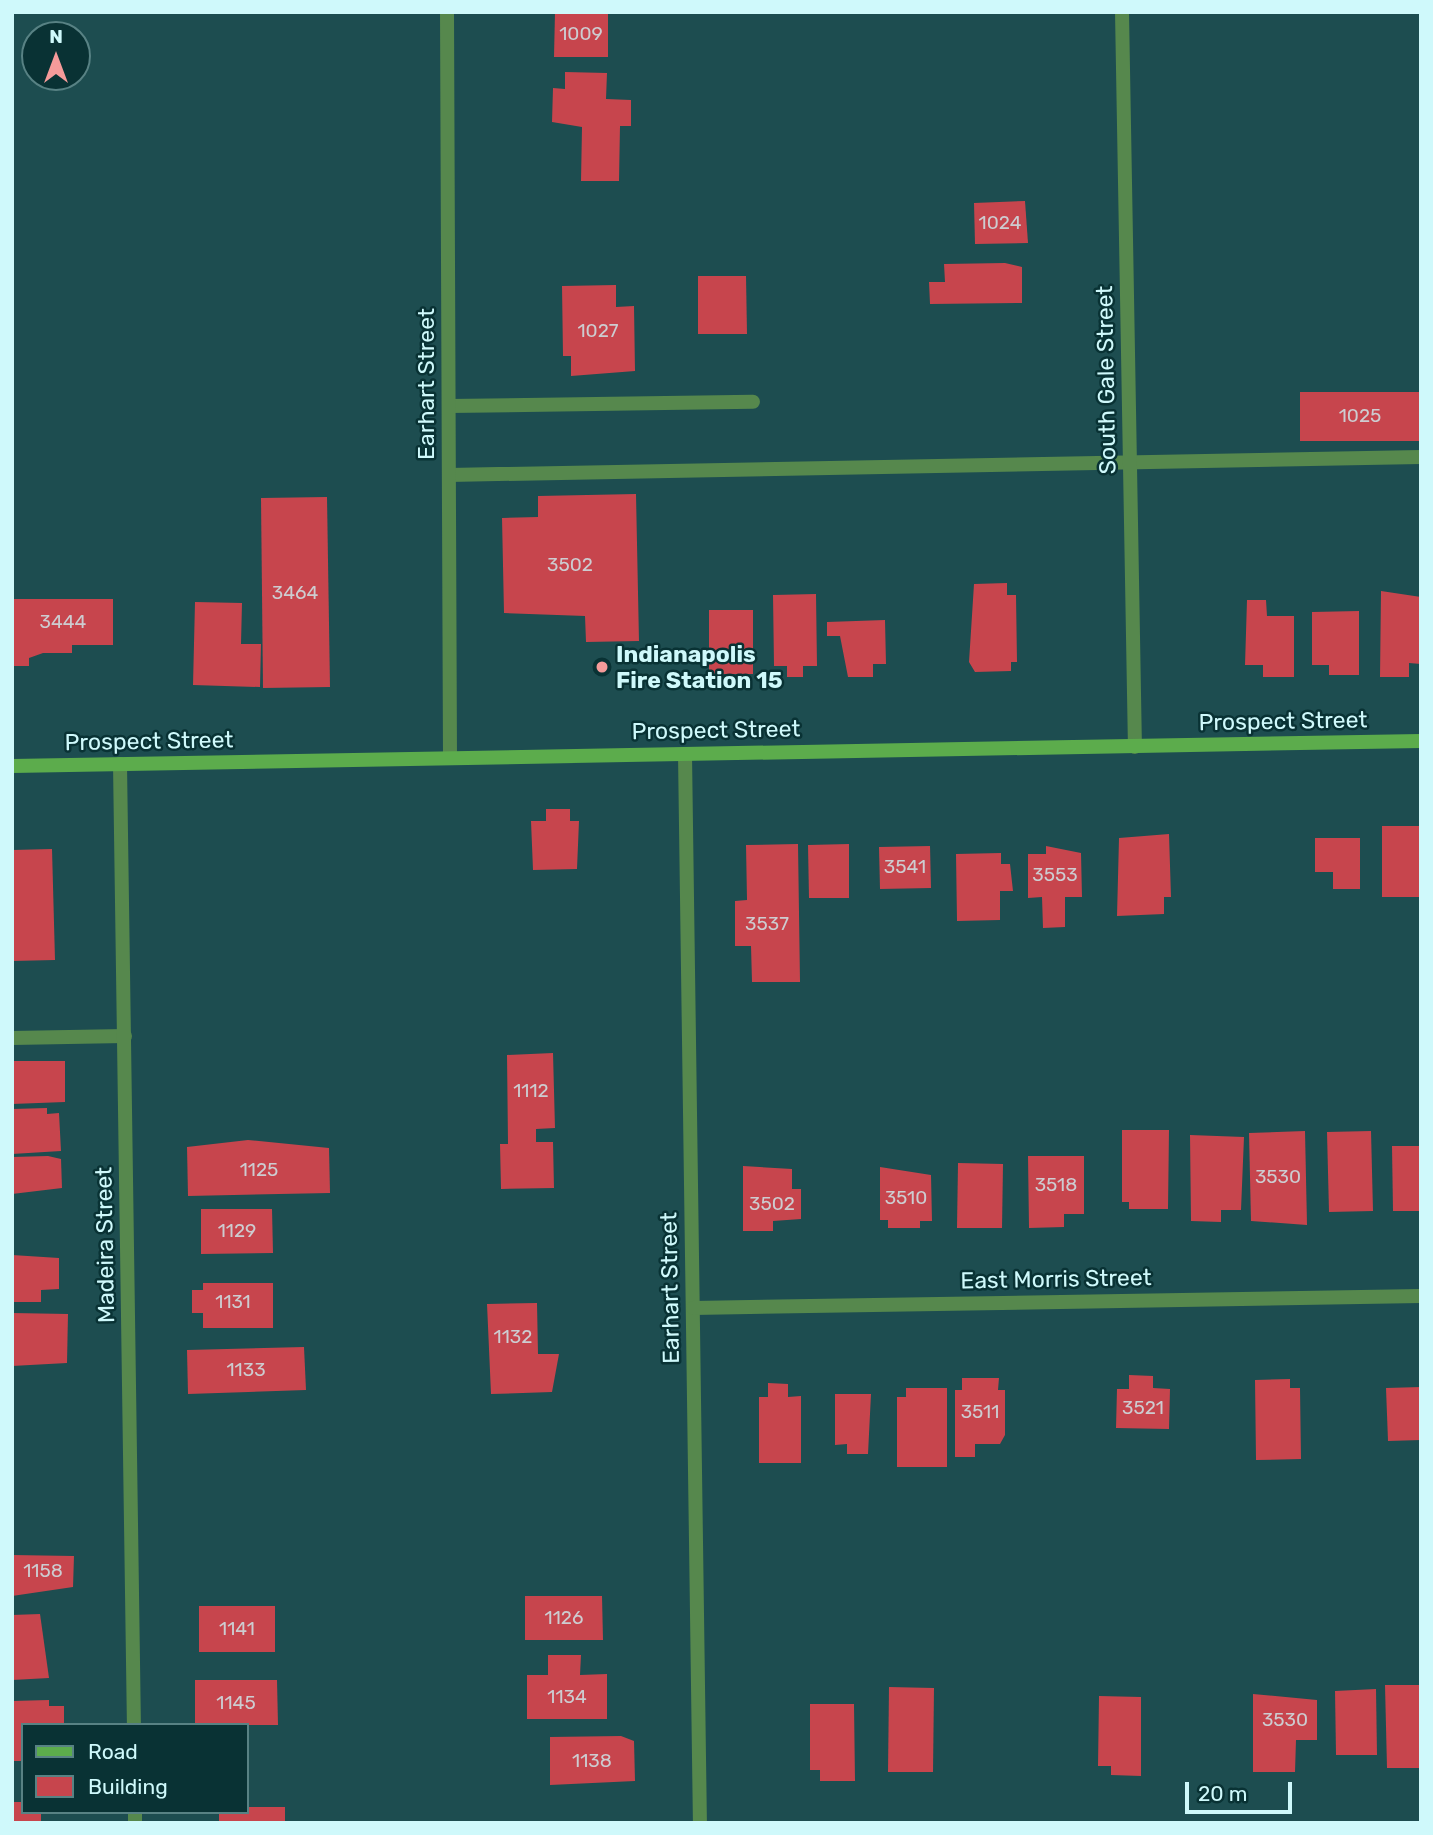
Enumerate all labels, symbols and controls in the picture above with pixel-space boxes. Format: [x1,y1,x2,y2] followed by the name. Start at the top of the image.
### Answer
[21,21,91,91] north arrow
[559,23,603,45] house number: 1009
[49,25,63,48] text: N
[979,212,1021,234] house number: 1024
[1091,285,1121,475] street label: South Gale Street
[412,308,440,460] street label: Earhart Street
[577,320,619,342] house number: 1027
[1339,405,1381,427] house number: 1025
[547,554,593,576] house number: 3502
[272,582,318,604] house number: 3464
[40,611,86,633] house number: 3444
[616,640,782,694] place label: Indianapolis Fire Station 15
[594,659,610,675] marker: Indianapolis Fire Station 15
[1198,706,1368,736] street label: Prospect Street
[631,715,801,745] street label: Prospect Street
[64,726,234,756] street label: Prospect Street
[884,856,926,878] house number: 3541
[1032,864,1078,886] house number: 3553
[745,913,789,935] house number: 3537
[513,1080,549,1102] house number: 1112
[240,1159,278,1181] house number: 1125
[1255,1166,1301,1188] house number: 3530
[90,1167,120,1323] street label: Madeira Street
[1035,1174,1077,1196] house number: 3518
[885,1187,927,1209] house number: 3510
[749,1193,795,1215] house number: 3502
[655,1212,685,1364] street label: Earhart Street
[218,1220,256,1242] house number: 1129
[960,1264,1152,1294] street label: East Morris Street
[215,1291,251,1313] house number: 1131
[494,1326,532,1348] house number: 1132
[226,1359,266,1381] house number: 1133
[1122,1397,1164,1419] house number: 3521
[961,1401,999,1423] house number: 3511
[23,1560,63,1582] house number: 1158
[545,1607,583,1629] house number: 1126
[219,1618,255,1640] house number: 1141
[547,1686,587,1708] house number: 1134
[216,1692,256,1714] house number: 1145
[1262,1709,1308,1731] house number: 3530
[21,1723,248,1814] legend
[88,1739,138,1764] text: Road
[572,1750,612,1772] house number: 1138
[1188,1769,1295,1813] scale bar
[88,1774,168,1799] text: Building
[1198,1781,1247,1806] text: 20 m

